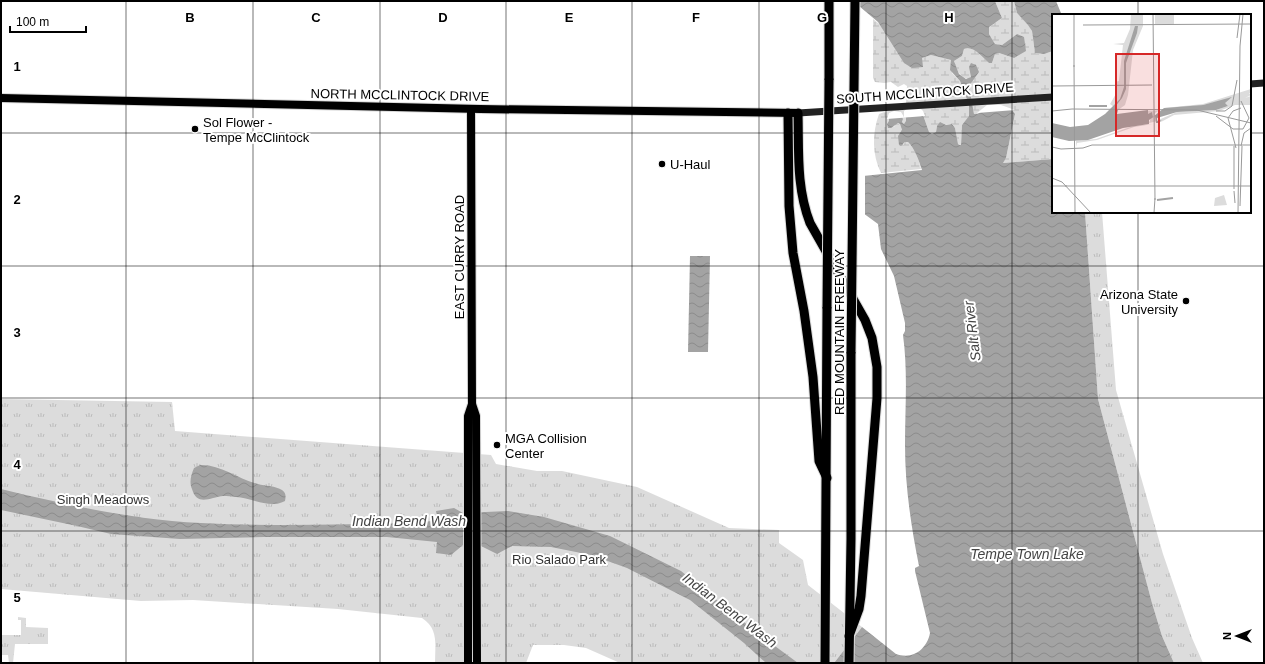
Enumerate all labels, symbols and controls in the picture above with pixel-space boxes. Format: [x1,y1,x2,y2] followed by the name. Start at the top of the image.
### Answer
[10,8,86,34] scale bar
[185,10,195,25] text: B
[311,10,321,25] text: C
[438,10,448,25] text: D
[565,10,574,25] text: E
[692,10,700,25] text: F
[817,10,827,25] text: G
[944,10,954,25] text: H
[1052,14,1251,213] inset map
[16,15,49,29] text: 100 m
[13,59,21,74] text: 1
[836,79,1015,107] street label: SOUTH MCCLINTOCK DRIVE
[311,86,490,104] street label: NORTH MCCLINTOCK DRIVE
[203,115,310,145] place label: Sol Flower - Tempe McClintock
[190,124,200,134] marker: Sol Flower - Tempe McClintock
[670,157,711,172] place label: U-Haul
[657,159,667,169] marker: U-Haul
[13,192,21,207] text: 2
[452,195,467,319] street label: EAST CURRY ROAD
[832,249,847,415] street label: RED MOUNTAIN FREEWAY
[1100,287,1178,317] place label: Arizona State University
[1181,296,1191,306] marker: Arizona State University
[960,299,984,362] water label: Salt River
[13,325,21,340] text: 3
[505,431,587,461] place label: MGA Collision Center
[492,440,502,450] marker: MGA Collision Center
[13,457,21,472] text: 4
[57,492,150,507] park label: Singh Meadows
[352,513,466,529] water label: Indian Bend Wash
[970,546,1084,562] water label: Tempe Town Lake
[512,552,606,567] park label: Rio Salado Park
[680,569,781,651] water label: Indian Bend Wash
[13,590,21,605] text: 5
[1217,616,1257,656] north arrow
[1221,632,1233,640] text: N

